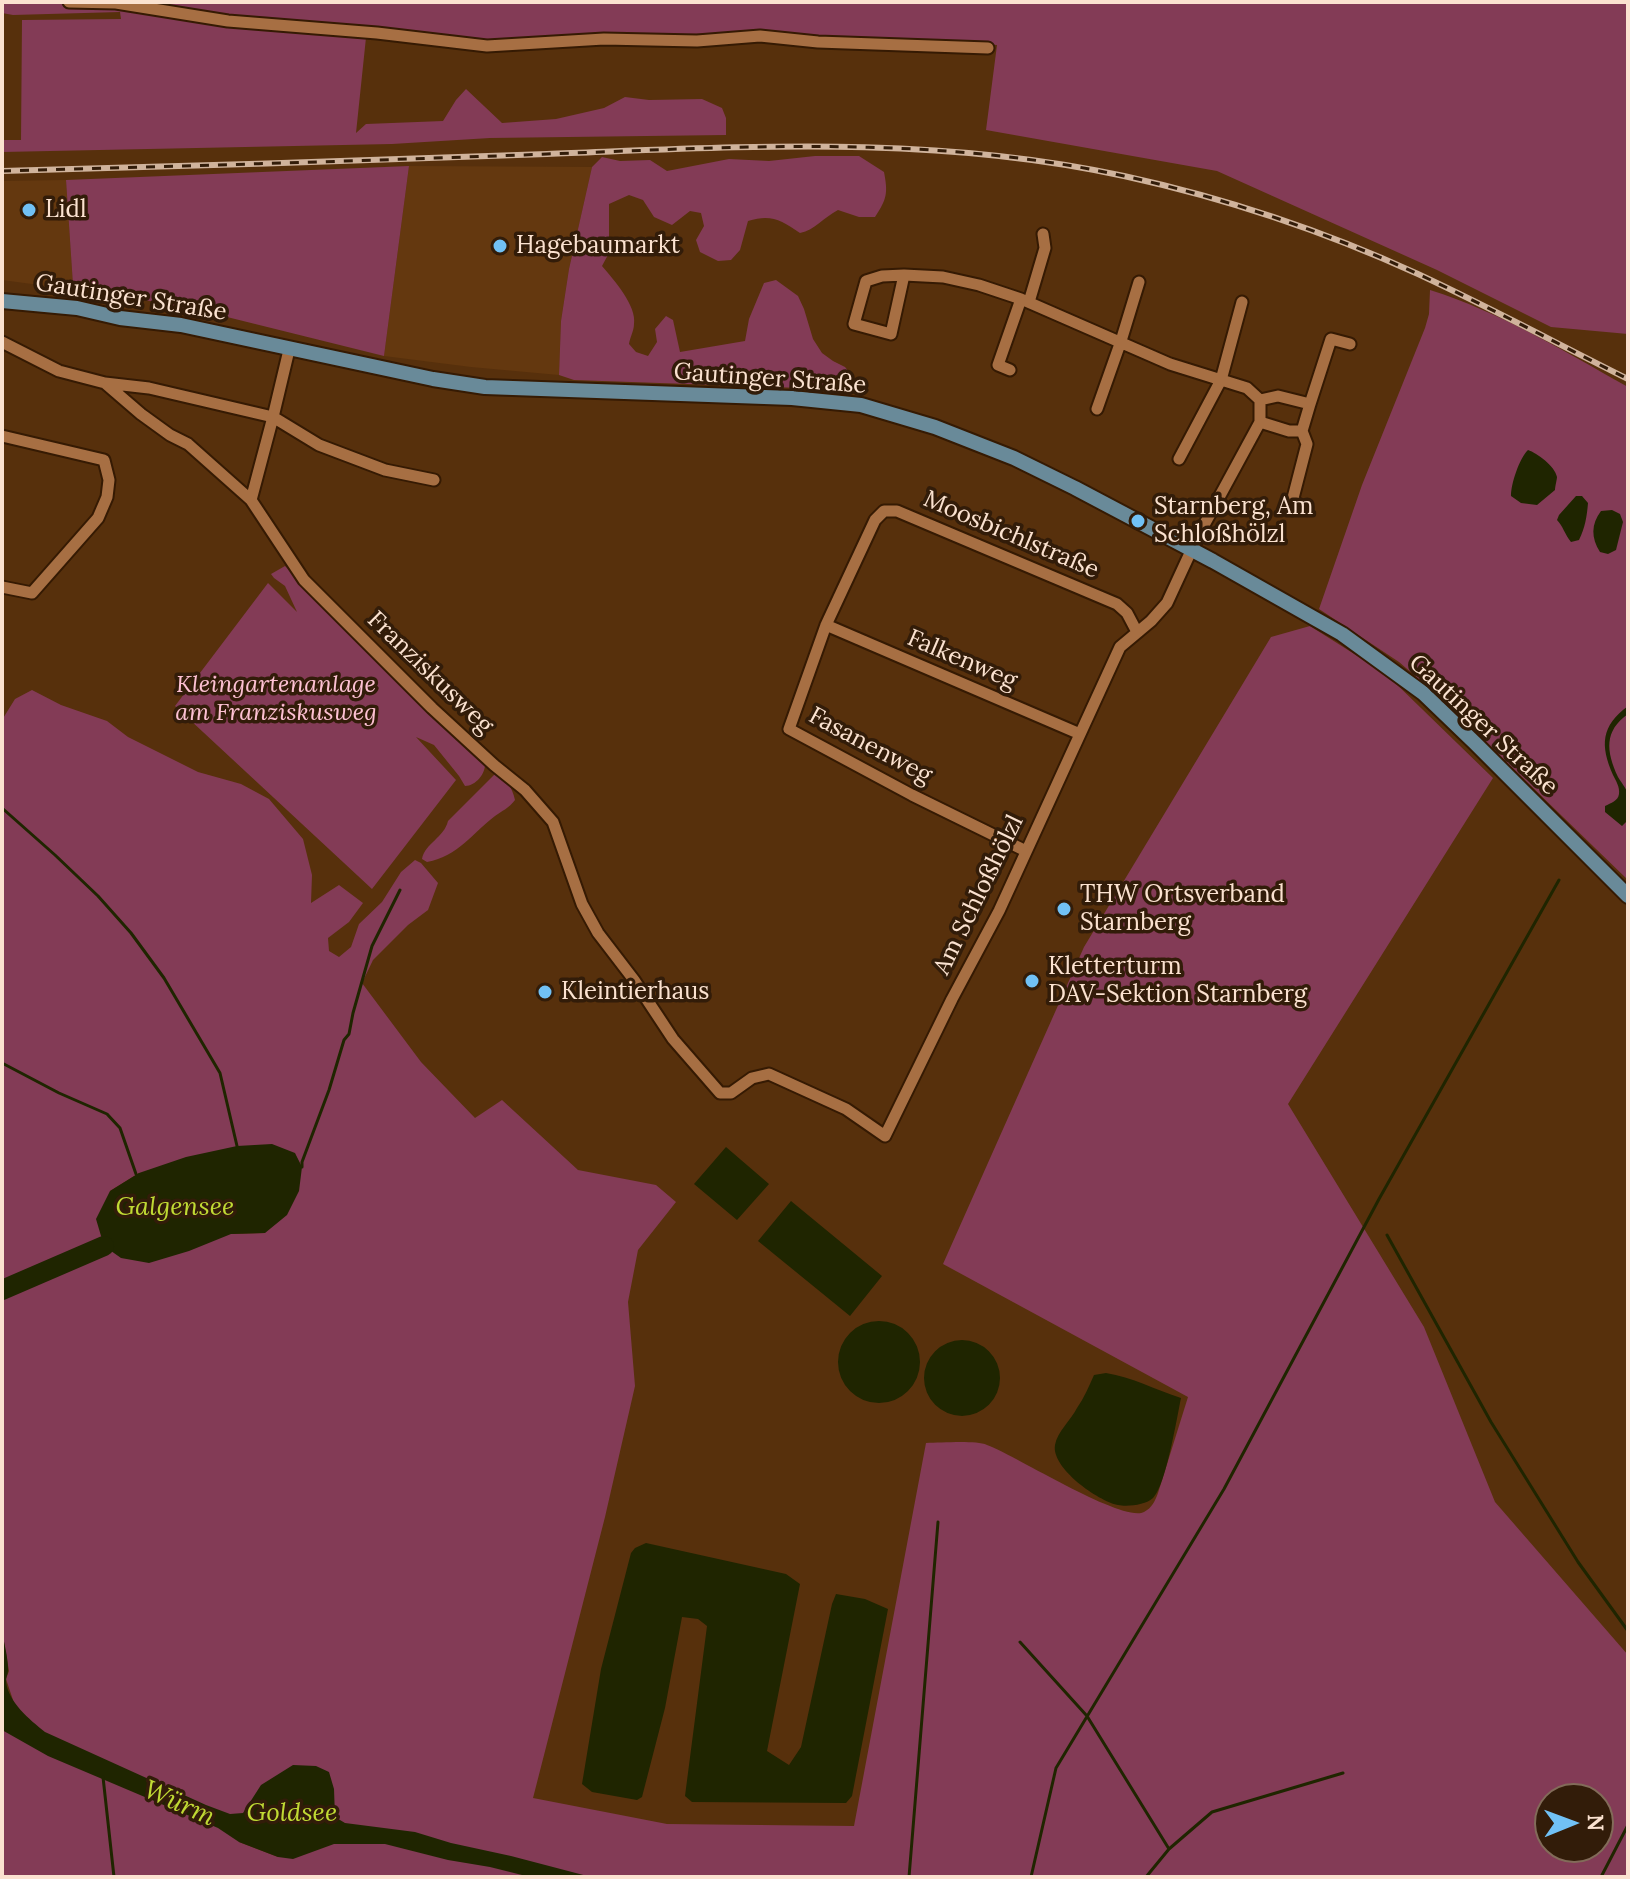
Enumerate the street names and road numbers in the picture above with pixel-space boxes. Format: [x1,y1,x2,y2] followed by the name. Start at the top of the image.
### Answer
[33,269,229,327] street label: Gautinger Straße
[673,358,867,400] street label: Gautinger Straße
[919,485,1103,585] street label: Moosbichlstraße
[361,606,499,740] street label: Franziskusweg
[903,624,1021,696] street label: Falkenweg
[1403,649,1563,801] street label: Gautinger Straße
[804,702,936,790] street label: Fasanenweg
[928,810,1030,980] street label: Am Schloßhölzl

